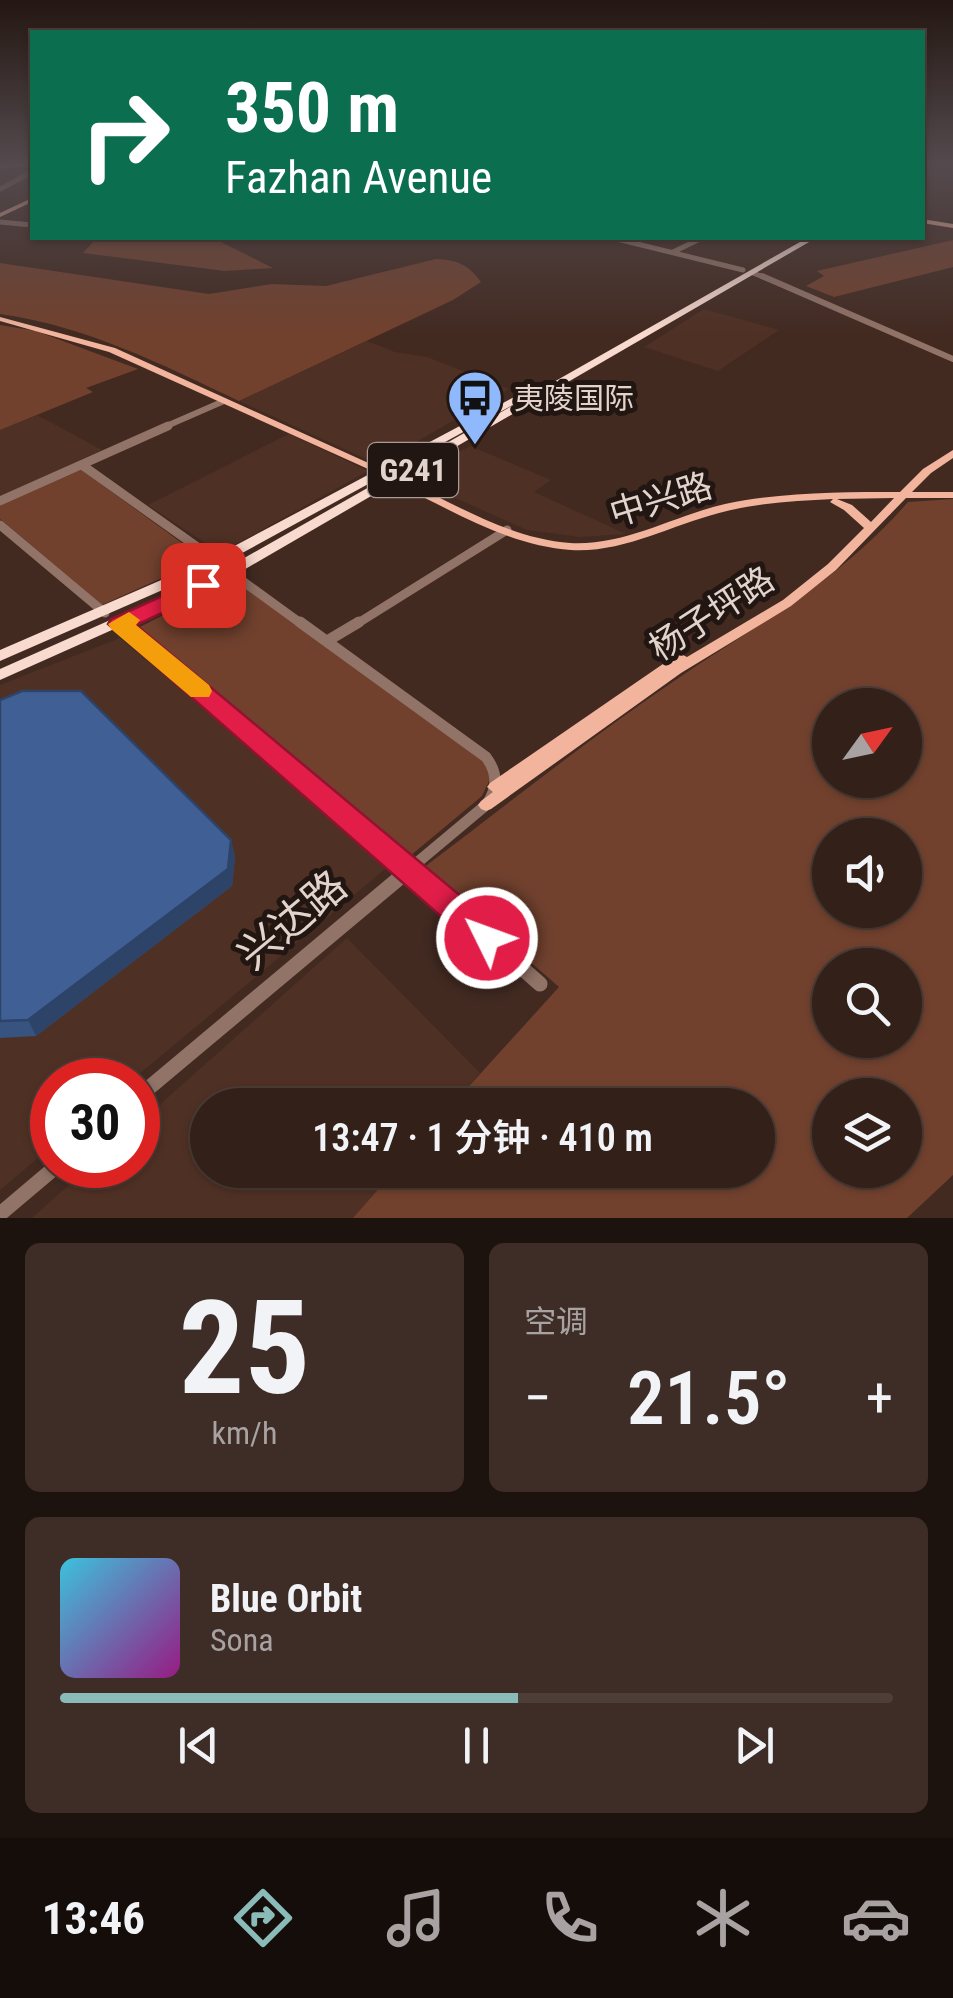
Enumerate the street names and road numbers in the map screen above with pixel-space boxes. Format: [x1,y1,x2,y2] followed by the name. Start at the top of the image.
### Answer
[368,443,458,497] road number: G241
[605,465,717,535] street label: 中兴路
[642,559,782,669] street label: 杨子坪路
[228,861,356,979] street label: 兴达路

